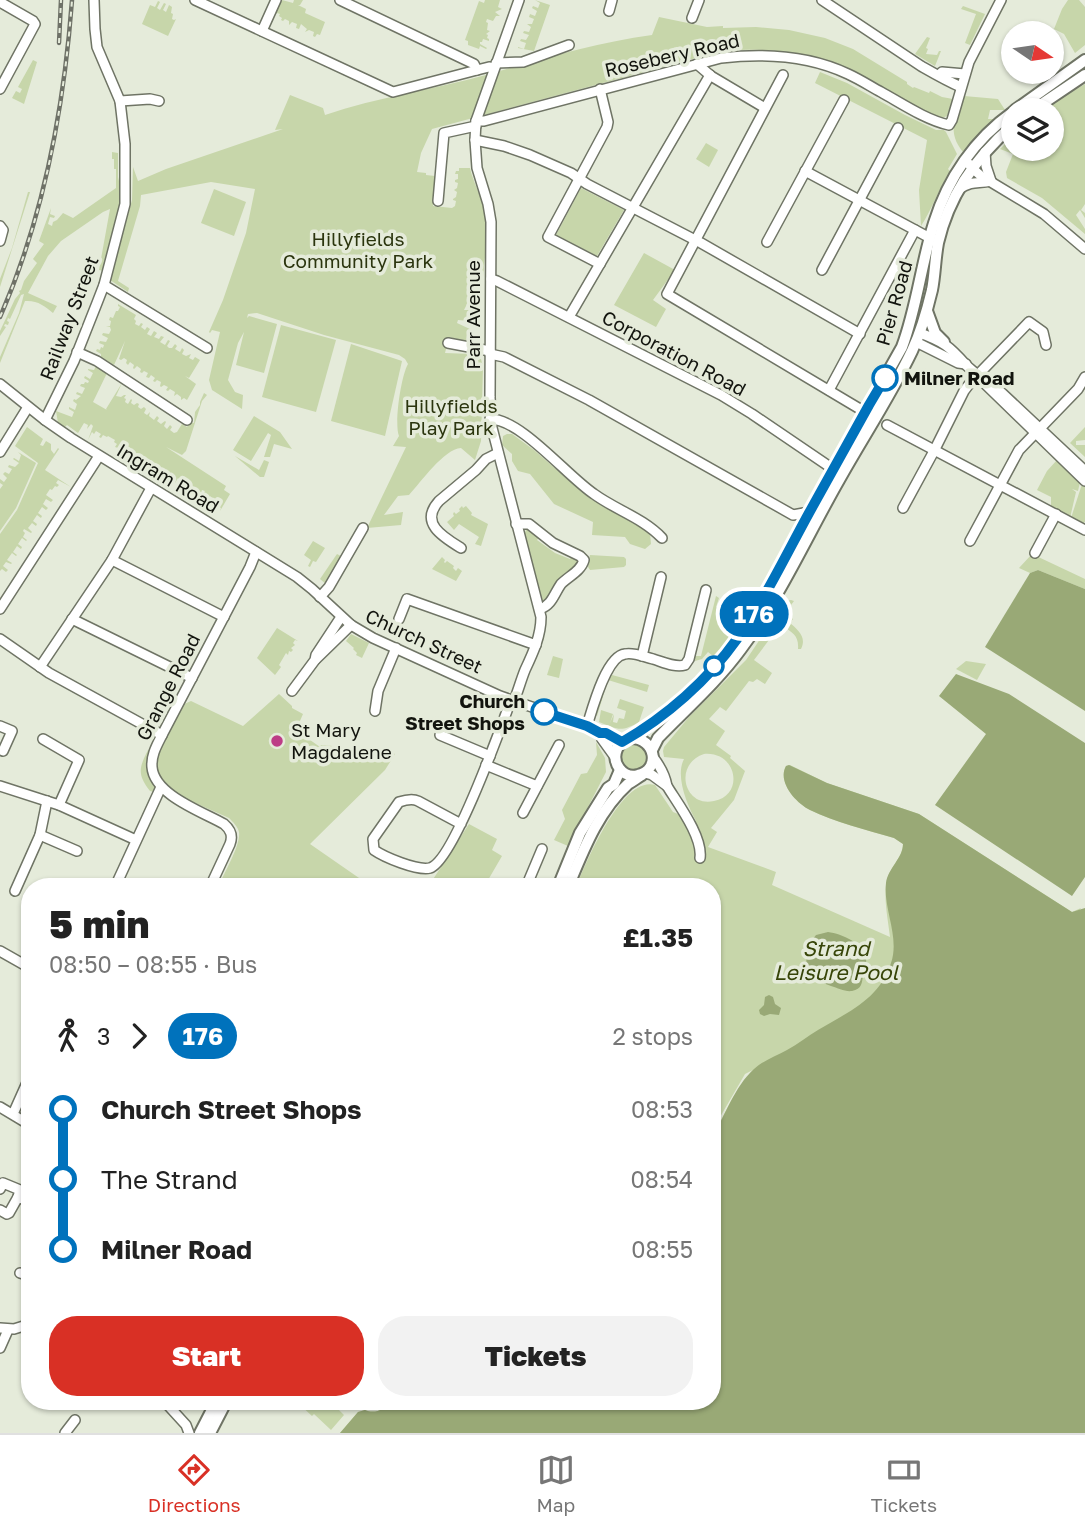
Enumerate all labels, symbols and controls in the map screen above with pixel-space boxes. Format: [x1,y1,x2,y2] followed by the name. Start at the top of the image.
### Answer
[1001,21,1064,84] north arrow
[1001,21,1064,161] map controls
[602,28,742,81] street label: Rosebery Road
[1001,98,1064,161] button: layers
[283,227,434,272] park label: Hillyfields Community Park
[34,252,103,383] street label: Railway Street
[870,258,917,348] street label: Pier Road
[461,260,484,370] street label: Parr Avenue
[598,305,750,400] street label: Corporation Road
[872,365,898,391] marker: Milner Road
[904,366,1014,389] place label: Milner Road
[404,394,498,439] park label: Hillyfields Play Park
[113,438,224,517] street label: Ingram Road
[714,591,794,637] line badge: 176
[734,599,774,628] text: 176
[362,603,486,678] street label: Church Street
[131,629,204,744] street label: Grange Road
[704,656,724,676] unlabelled marker
[405,689,525,734] place label: Church Street Shops
[531,699,557,725] marker: Church Street Shops
[291,718,392,763] place label: St Mary Magdalene
[269,733,285,749] marker: St Mary Magdalene
[49,901,149,946] text: 5 min
[622,922,693,953] text: £1.35
[774,935,899,985] water label: Strand Leisure Pool
[49,950,257,978] text: 08:50 – 08:55 · Bus
[49,1017,87,1055] icon: walk
[120,1017,158,1055] icon: forward
[182,1021,223,1050] text: 176
[97,1022,110,1050] text: 3
[612,1022,693,1050] text: 2 stops
[101,1094,362,1125] text: Church Street Shops
[631,1095,693,1123] text: 08:53
[101,1164,238,1195] text: The Strand
[630,1165,693,1193] text: 08:54
[101,1234,252,1265] text: Milner Road
[631,1235,693,1263] text: 08:55
[49,1316,364,1396] button: Start
[378,1316,693,1396] button: Tickets
[148,1451,241,1516] tab: Directions
[536,1451,575,1516] tab: Map
[871,1451,937,1516] tab: Tickets

